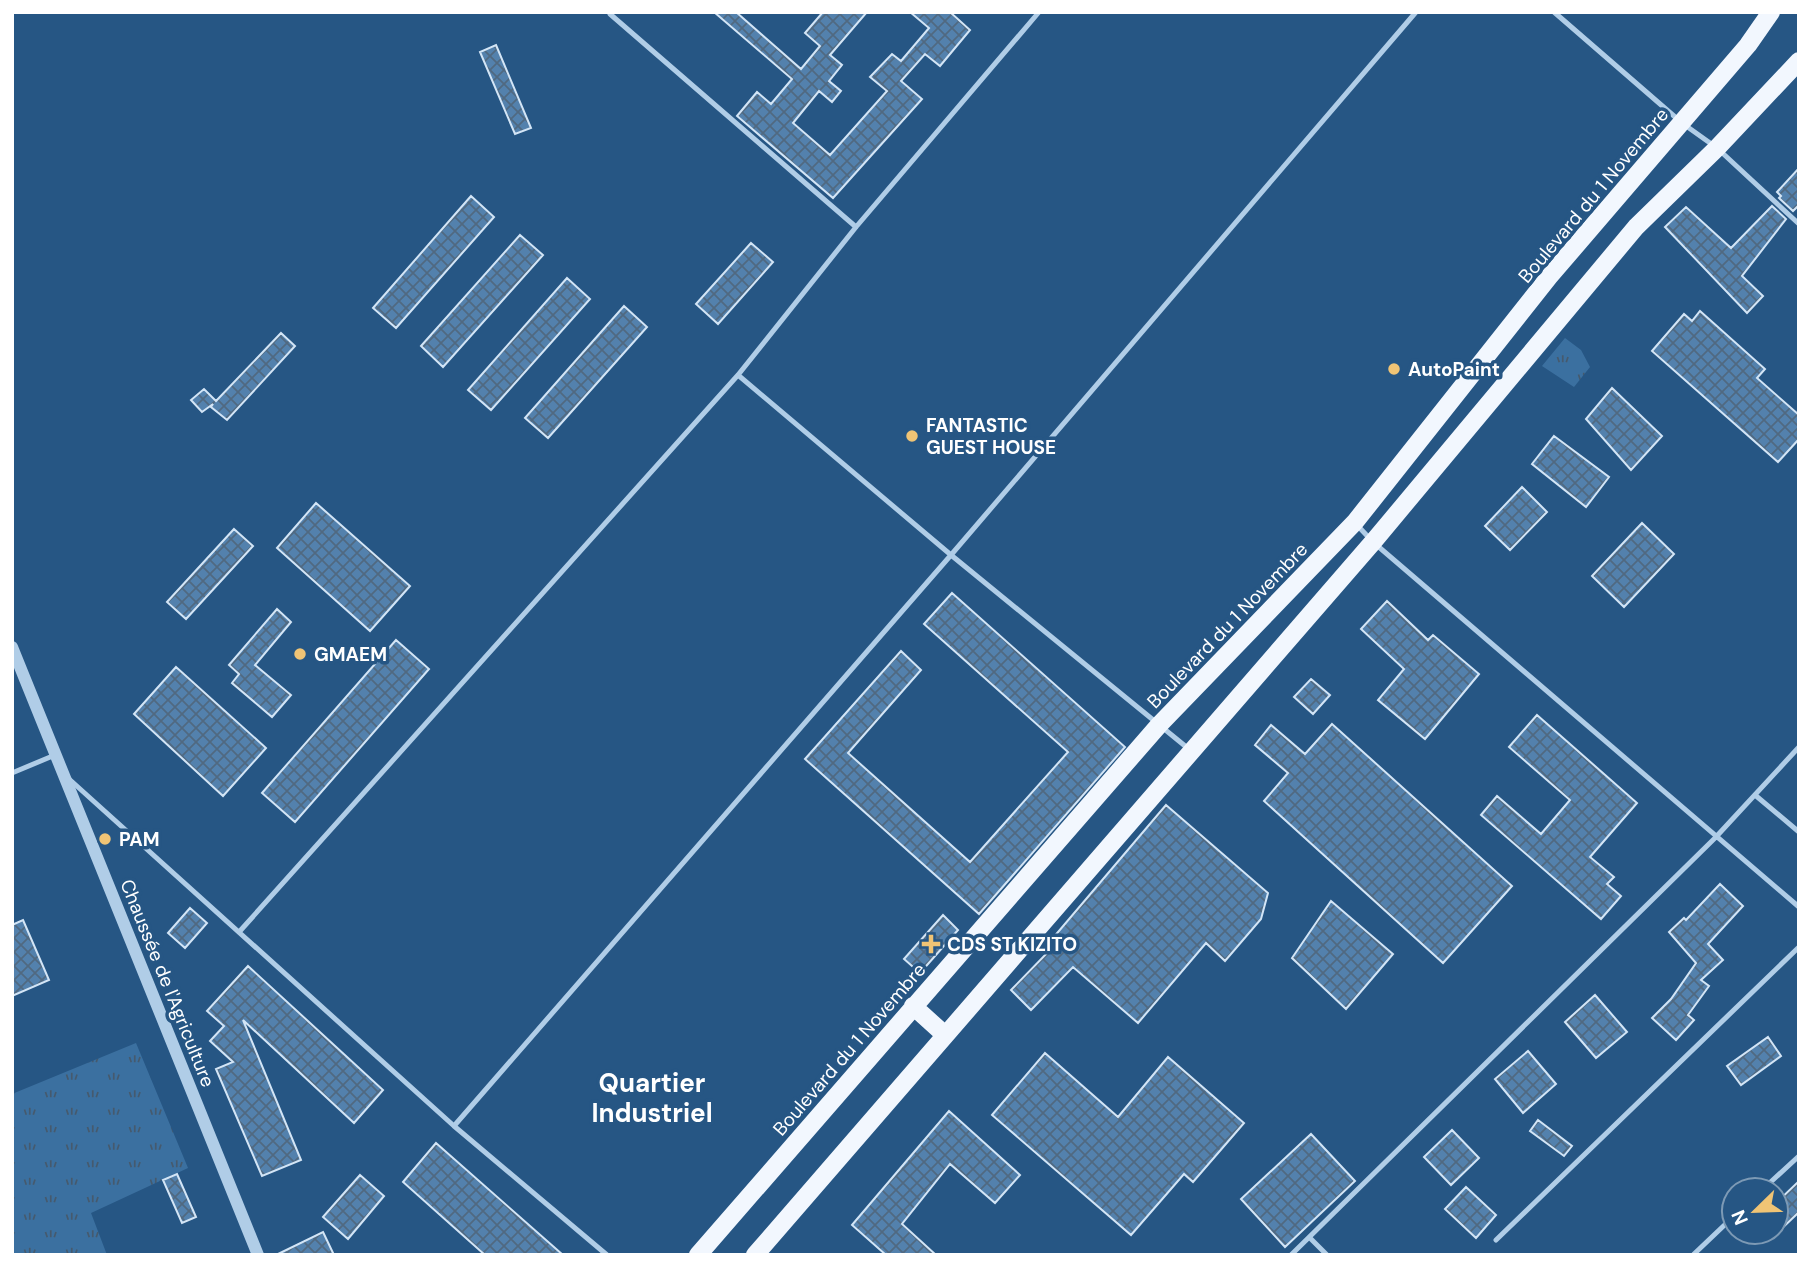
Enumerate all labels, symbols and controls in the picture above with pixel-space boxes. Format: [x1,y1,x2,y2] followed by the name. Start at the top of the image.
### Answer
[1513,103,1674,288] street label: Boulevard du 1 Novembre
[1408,357,1500,382] place label: AutoPaint
[1386,361,1402,377] marker: AutoPaint
[926,413,1056,460] place label: FANTASTIC GUEST HOUSE
[904,428,920,444] marker: FANTASTIC GUEST HOUSE
[1142,537,1313,714] street label: Boulevard du 1 Novembre
[314,642,387,667] place label: GMAEM
[292,646,308,662] marker: GMAEM
[119,827,160,852] place label: PAM
[97,831,113,847] marker: PAM
[114,876,221,1091] street label: Chaussée de l'Agriculture
[947,932,1077,957] place label: CDS ST KIZITO
[921,934,941,954] marker: CDS ST KIZITO
[767,958,931,1141] street label: Boulevard du 1 Novembre
[591,1066,713,1130] district label: Quartier Industriel
[1720,1176,1790,1246] north arrow
[1726,1206,1754,1229] text: N

